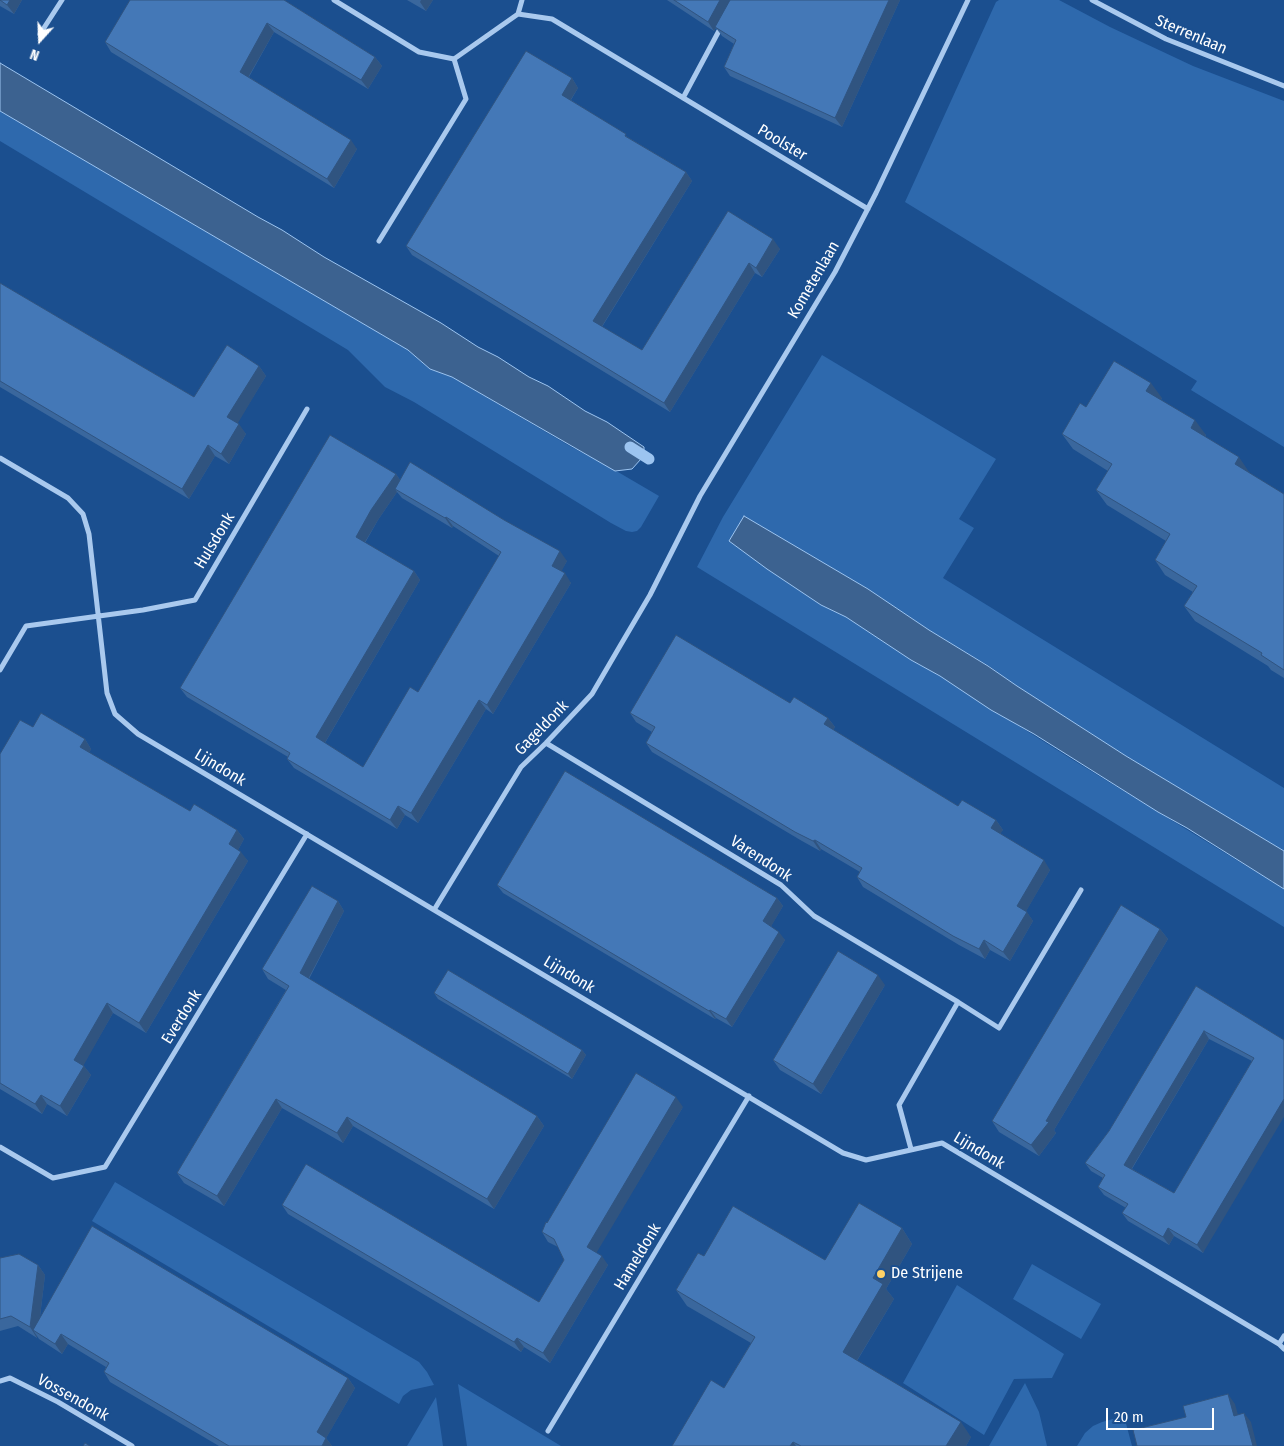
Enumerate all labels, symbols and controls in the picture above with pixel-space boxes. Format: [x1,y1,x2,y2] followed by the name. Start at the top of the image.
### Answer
[1152,11,1230,59] street label: Sterrenlaan
[15,15,65,65] north arrow
[28,45,42,64] text: N
[754,121,810,165] street label: Poolster
[784,238,844,322] street label: Kometenlaan
[191,509,239,573] street label: Hulsdonk
[511,696,573,760] street label: Gageldonk
[191,745,249,791] street label: Lijndonk
[727,832,795,886] street label: Varendonk
[540,952,598,998] street label: Lijndonk
[158,986,206,1048] street label: Everdonk
[950,1128,1008,1174] street label: Lijndonk
[611,1220,665,1294] street label: Hameldonk
[891,1264,963,1284] place label: De Strijene
[875,1268,887,1280] marker: De Strijene
[34,1370,112,1426] street label: Vossendonk
[1109,1398,1216,1430] scale bar
[1114,1408,1144,1426] text: 20 m

